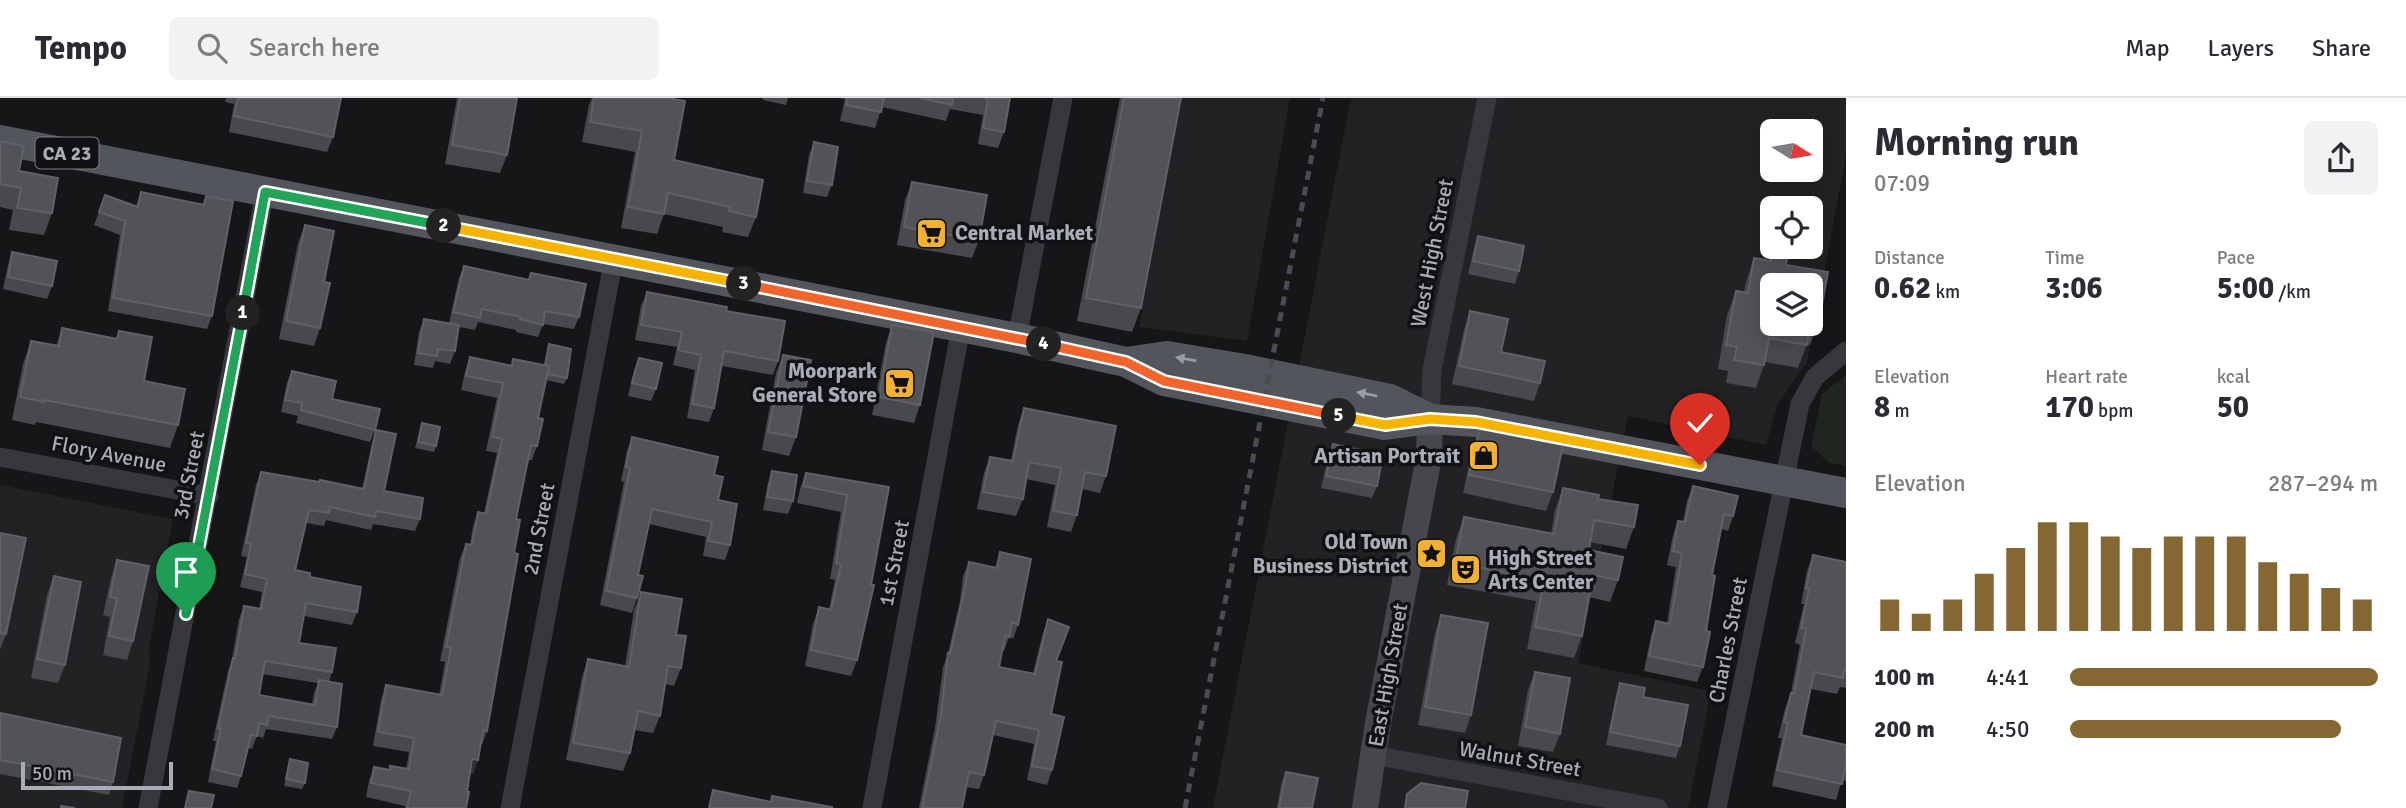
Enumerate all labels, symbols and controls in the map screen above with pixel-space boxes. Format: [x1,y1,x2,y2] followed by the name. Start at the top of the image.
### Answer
[169,17,659,80] search box
[35,28,127,69] text: Tempo
[193,29,231,67] icon: search
[249,32,380,64] text: Search here
[2125,33,2170,63] text: Map
[2208,33,2274,63] text: Layers
[2312,33,2371,63] text: Share
[1760,119,1824,182] north arrow
[1760,119,1823,336] map controls
[1874,119,2079,166] text: Morning run
[2304,121,2378,195] button: share
[36,138,98,168] road number: CA 23
[1874,169,1930,198] text: 07:09
[1405,177,1459,329] street label: West High Street
[1760,196,1823,259] button: locate
[426,208,462,244] pin: 2
[438,213,449,237] text: 2
[915,216,949,250] supermarket icon: Central Market
[955,220,1093,246] place label: Central Market
[1874,246,1945,270] text: Distance
[2045,246,2084,270] text: Time
[2217,246,2255,270] text: Pace
[726,266,762,302] pin: 3
[1874,270,1931,307] text: 0.62
[2045,270,2103,307] text: 3:06
[2217,270,2274,307] text: 5:00
[738,271,749,295] text: 3
[1760,273,1823,336] button: layers
[1931,280,1960,304] text: km
[2274,280,2311,304] text: /km
[226,296,260,330] pin: 1
[237,300,248,324] text: 1
[1026,327,1062,362] pin: 4
[1038,331,1049,355] text: 4
[1175,353,1197,364] one-way arrow
[752,358,877,408] place label: Moorpark General Store
[1874,365,1950,389] text: Elevation
[2045,365,2128,389] text: Heart rate
[2217,365,2250,389] text: kcal
[883,366,917,400] supermarket icon: Moorpark General Store
[1356,388,1378,399] one-way arrow
[1874,389,1890,426] text: 8
[2045,389,2094,426] text: 170
[2217,389,2249,426] text: 50
[1670,393,1730,465] pin
[1322,398,1356,434] pin: 5
[1890,399,1910,423] text: m
[2094,399,2133,423] text: bpm
[1333,403,1344,427] text: 5
[1681,404,1719,442] icon: check
[168,429,210,521] street label: 3rd Street
[49,430,169,478] street label: Flory Avenue
[1466,439,1500,473] shop icon: Artisan Portrait
[1314,443,1460,469] place label: Artisan Portrait
[1874,469,1966,498] text: Elevation
[2268,469,2378,498] text: 287–294 m
[517,481,561,577] street label: 2nd Street
[873,518,915,608] street label: 1st Street
[1252,529,1408,579] place label: Old Town Business District
[1414,537,1448,571] place icon: Old Town Business District
[156,542,216,614] pin
[1488,545,1594,595] place label: High Street Arts Center
[167,553,205,591] icon: arrive
[1448,553,1482,587] theatre icon: High Street Arts Center
[1703,575,1753,705] street label: Charles Street
[1363,601,1413,749] street label: East High Street
[1874,663,1935,692] text: 100 m
[1986,663,2029,692] text: 4:41
[1874,715,1935,744] text: 200 m
[1986,715,2029,744] text: 4:50
[1457,735,1583,783] street label: Walnut Street
[21,759,173,791] scale bar
[32,762,72,786] text: 50 m

